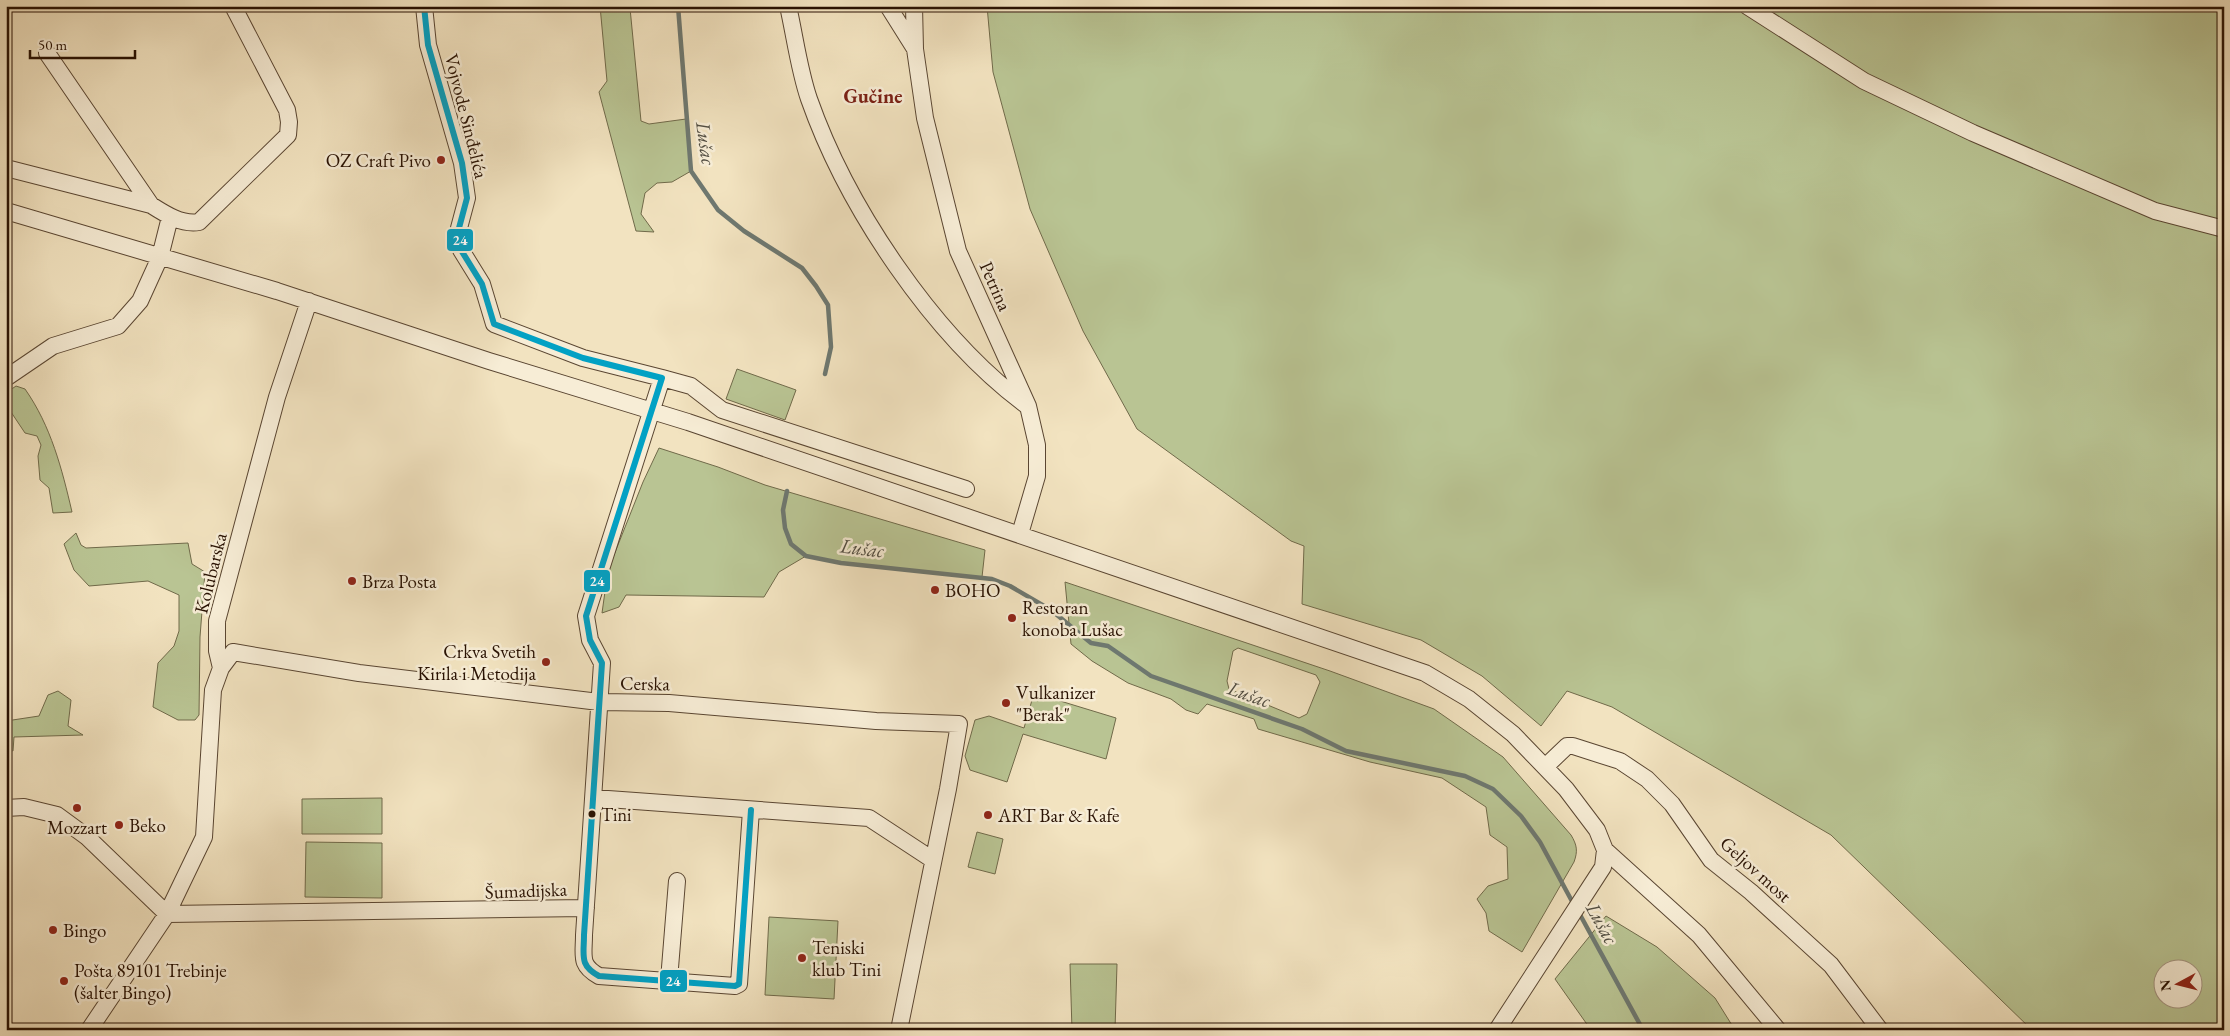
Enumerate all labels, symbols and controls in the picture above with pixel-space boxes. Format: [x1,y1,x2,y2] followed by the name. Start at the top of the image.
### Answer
[30,28,135,60] scale bar
[38,35,67,54] text: 50 m
[439,51,494,181] street label: Vojvode Sinđelića
[843,83,903,109] district label: Gučine
[690,119,722,167] water label: Lušac
[326,148,431,173] place label: OZ Craft Pivo
[435,154,447,166] marker: OZ Craft Pivo
[446,228,474,252] line badge: 24
[453,231,468,249] text: 24
[974,258,1018,315] street label: Petrina
[188,530,233,616] street label: Kolubarska
[838,532,886,564] water label: Lušac
[362,569,437,594] place label: Brza Posta
[583,569,611,593] line badge: 24
[590,572,605,590] text: 24
[346,575,358,587] marker: Brza Posta
[945,578,1001,603] place label: BOHO
[929,584,941,596] marker: BOHO
[1022,595,1123,642] place label: Restoran konoba Lušac
[1006,612,1018,624] marker: Restoran konoba Lušac
[417,639,536,686] place label: Crkva Svetih Kirila i Metodija
[540,656,552,668] marker: Crkva Svetih Kirila i Metodija
[620,671,671,696] street label: Cerska
[1223,674,1274,714] water label: Lušac
[1016,680,1096,727] place label: Vulkanizer "Berak"
[1000,697,1012,709] marker: Vulkanizer "Berak"
[71,802,83,814] marker: Mozzart
[601,803,632,826] place label: Tini
[997,803,1120,828] place label: ART Bar & Кafe
[587,809,597,819] marker: Tini
[982,809,994,821] marker: ART Bar & Кafe
[129,813,166,838] place label: Beko
[47,815,107,840] place label: Mozzart
[113,819,125,831] marker: Beko
[1715,831,1797,908] street label: Geljov most
[484,877,568,904] street label: Šumadijska
[1580,897,1624,949] water label: Lušac
[63,918,107,943] place label: Bingo
[47,924,59,936] marker: Bingo
[812,935,881,982] place label: Teniski klub Tini
[796,952,808,964] marker: Teniski klub Tini
[74,958,227,1005] place label: Pošta 89101 Trebinje (šalter Bingo)
[2152,958,2202,1008] north arrow
[659,969,688,993] line badge: 24
[666,972,681,990] text: 24
[58,975,70,987] marker: Pošta 89101 Trebinje (šalter Bingo)
[2155,978,2175,992] text: N

